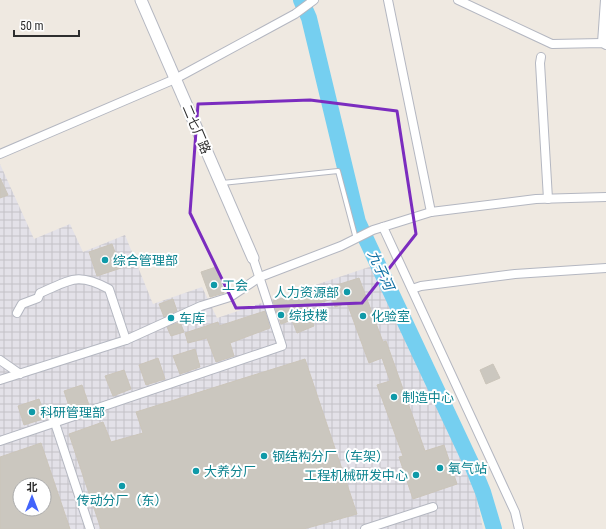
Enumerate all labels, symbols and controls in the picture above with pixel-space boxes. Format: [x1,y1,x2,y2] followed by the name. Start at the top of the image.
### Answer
[14,12,79,38] scale bar
[20,19,44,33] text: 50 m
[179,102,214,156] street label: 二七厂路
[365,248,398,295] water label: 九子河
[113,253,178,268] place label: 综合管理部
[100,255,110,265] marker: 综合管理部
[222,278,248,293] place label: 工会
[209,280,219,290] marker: 工会
[274,285,339,300] place label: 人力资源部
[342,287,352,297] marker: 人力资源部
[289,308,328,323] place label: 综技楼
[371,309,410,324] place label: 化验室
[276,310,286,320] marker: 综技楼
[179,311,205,326] place label: 车库
[358,311,368,321] marker: 化验室
[166,313,176,323] marker: 车库
[402,390,454,405] place label: 制造中心
[389,392,399,402] marker: 制造中心
[40,405,105,420] place label: 科研管理部
[27,407,37,417] marker: 科研管理部
[272,449,389,464] place label: 钢结构分厂（车架）
[259,451,269,461] marker: 钢结构分厂（车架）
[448,461,487,476] place label: 氧气站
[435,463,445,473] marker: 氧气站
[204,464,256,479] place label: 大养分厂
[191,466,201,476] marker: 大养分厂
[304,468,408,483] place label: 工程机械研发中心
[411,470,421,480] marker: 工程机械研发中心
[12,477,52,517] north arrow
[27,481,38,494] text: 北
[117,481,127,491] marker: 传动分厂（东）
[76,493,168,508] place label: 传动分厂（东）

